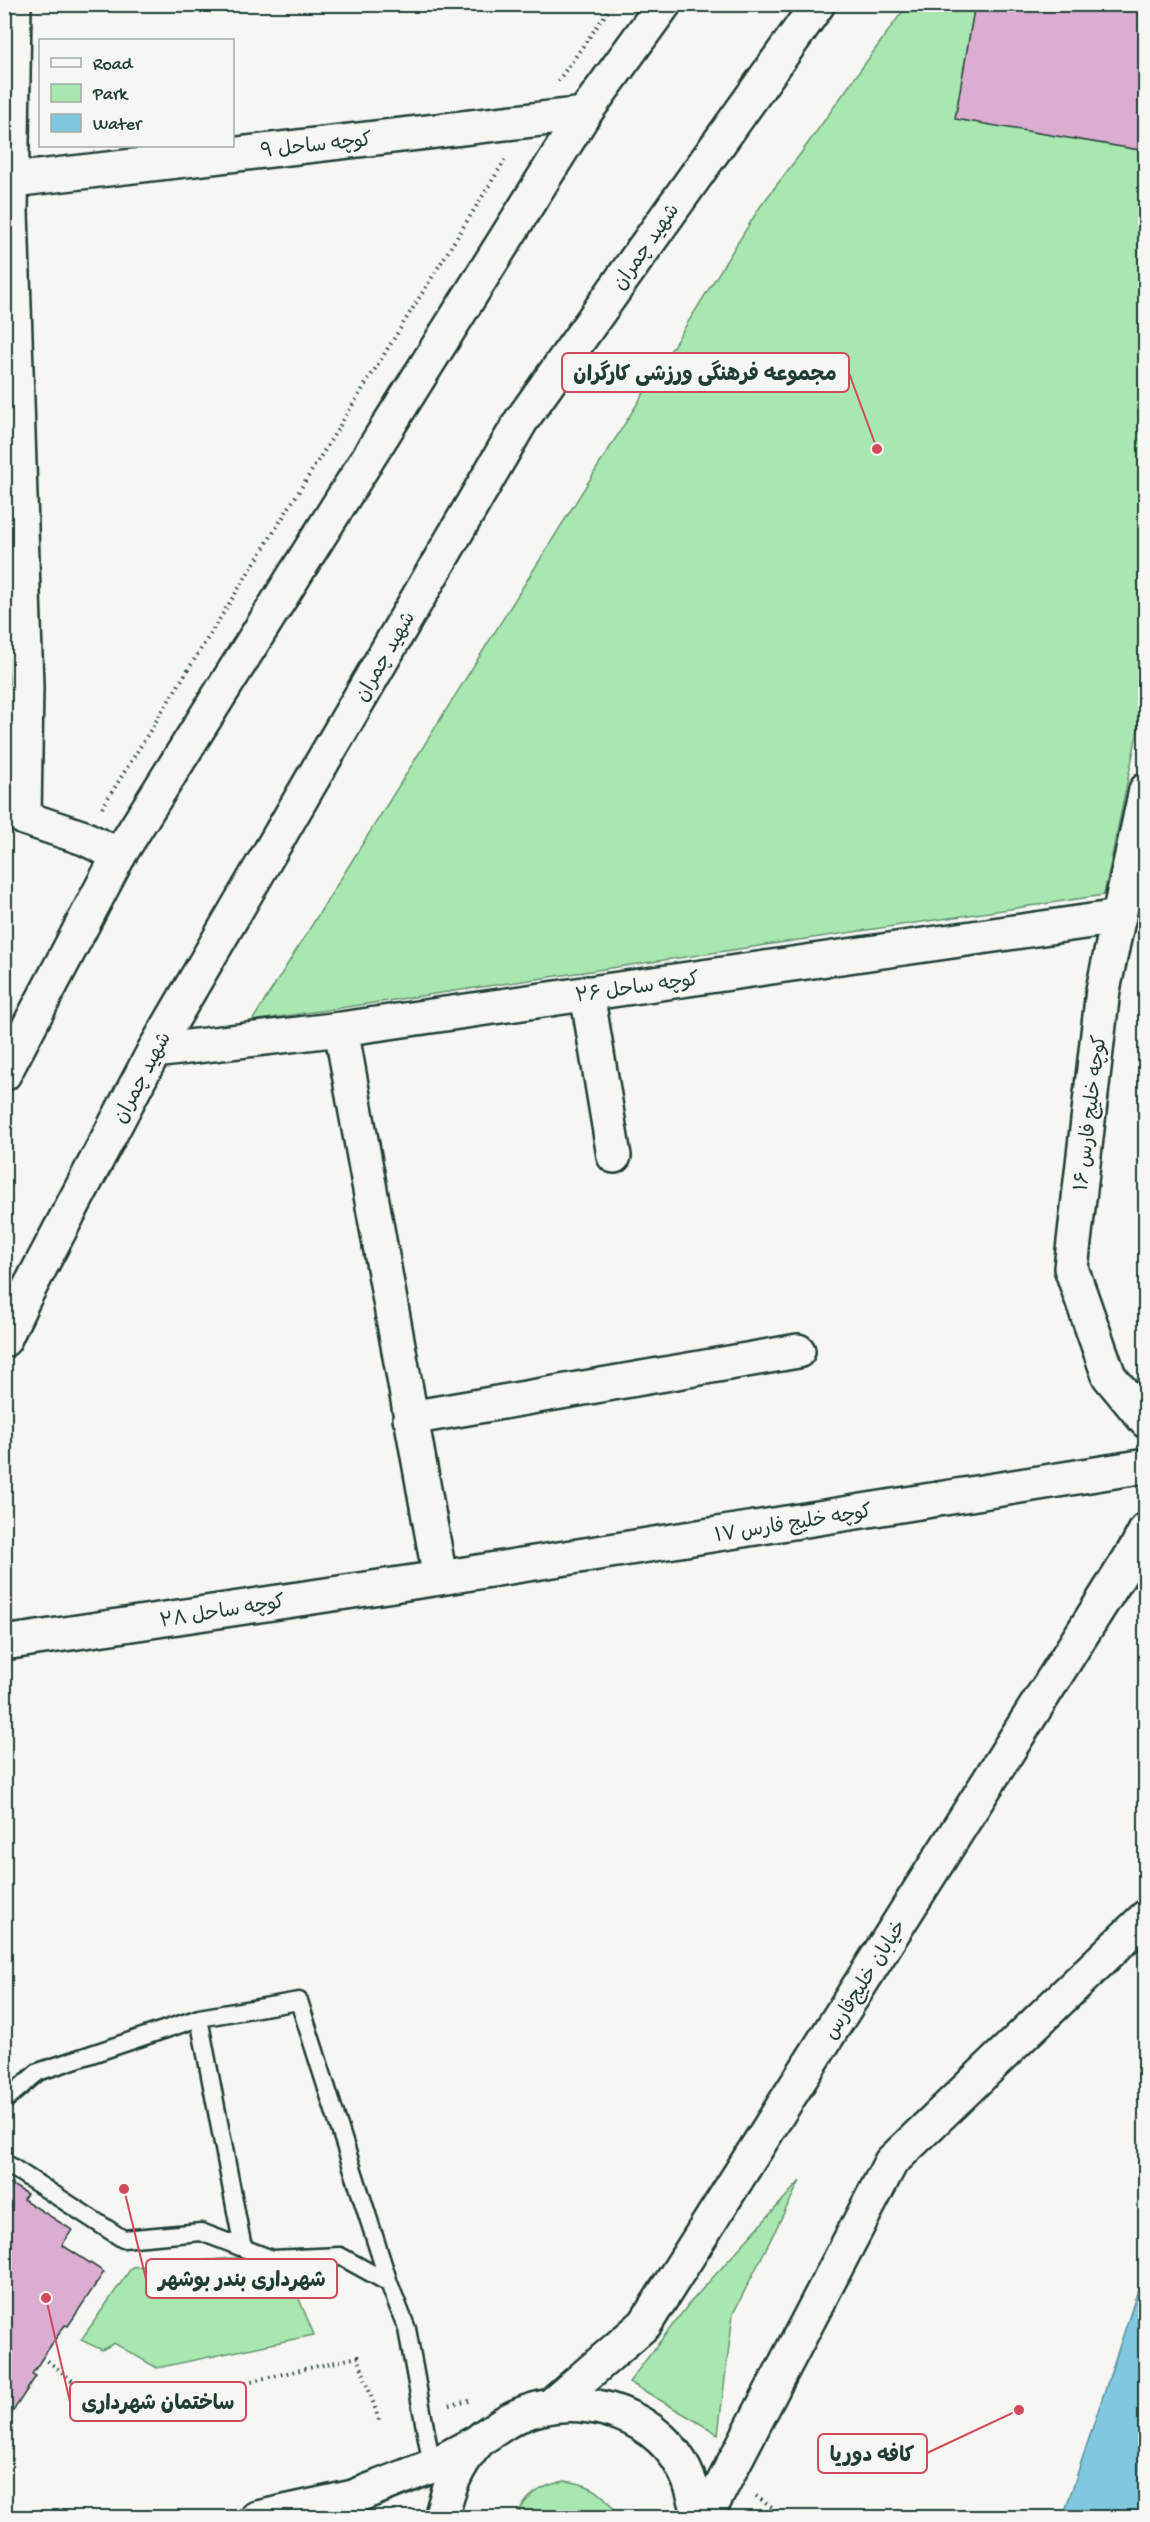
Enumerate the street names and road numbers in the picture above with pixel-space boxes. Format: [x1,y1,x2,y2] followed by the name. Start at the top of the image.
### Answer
[260,129,373,165] street label: کوچه ساحل ۹
[609,200,686,296] street label: شهید چمران
[351,608,422,707] street label: شهید چمران
[574,968,701,1010] street label: کوچه ساحل ۲۶
[110,1029,178,1128] street label: شهید چمران
[1071,1034,1113,1193] street label: کوچه خلیج فارس ۱۶
[713,1501,874,1549] street label: کوچه خلیج فارس ۱۷
[158,1591,287,1635] street label: کوچه ساحل ۲۸
[820,1916,913,2045] street label: خیابان خلیج‌فارس

